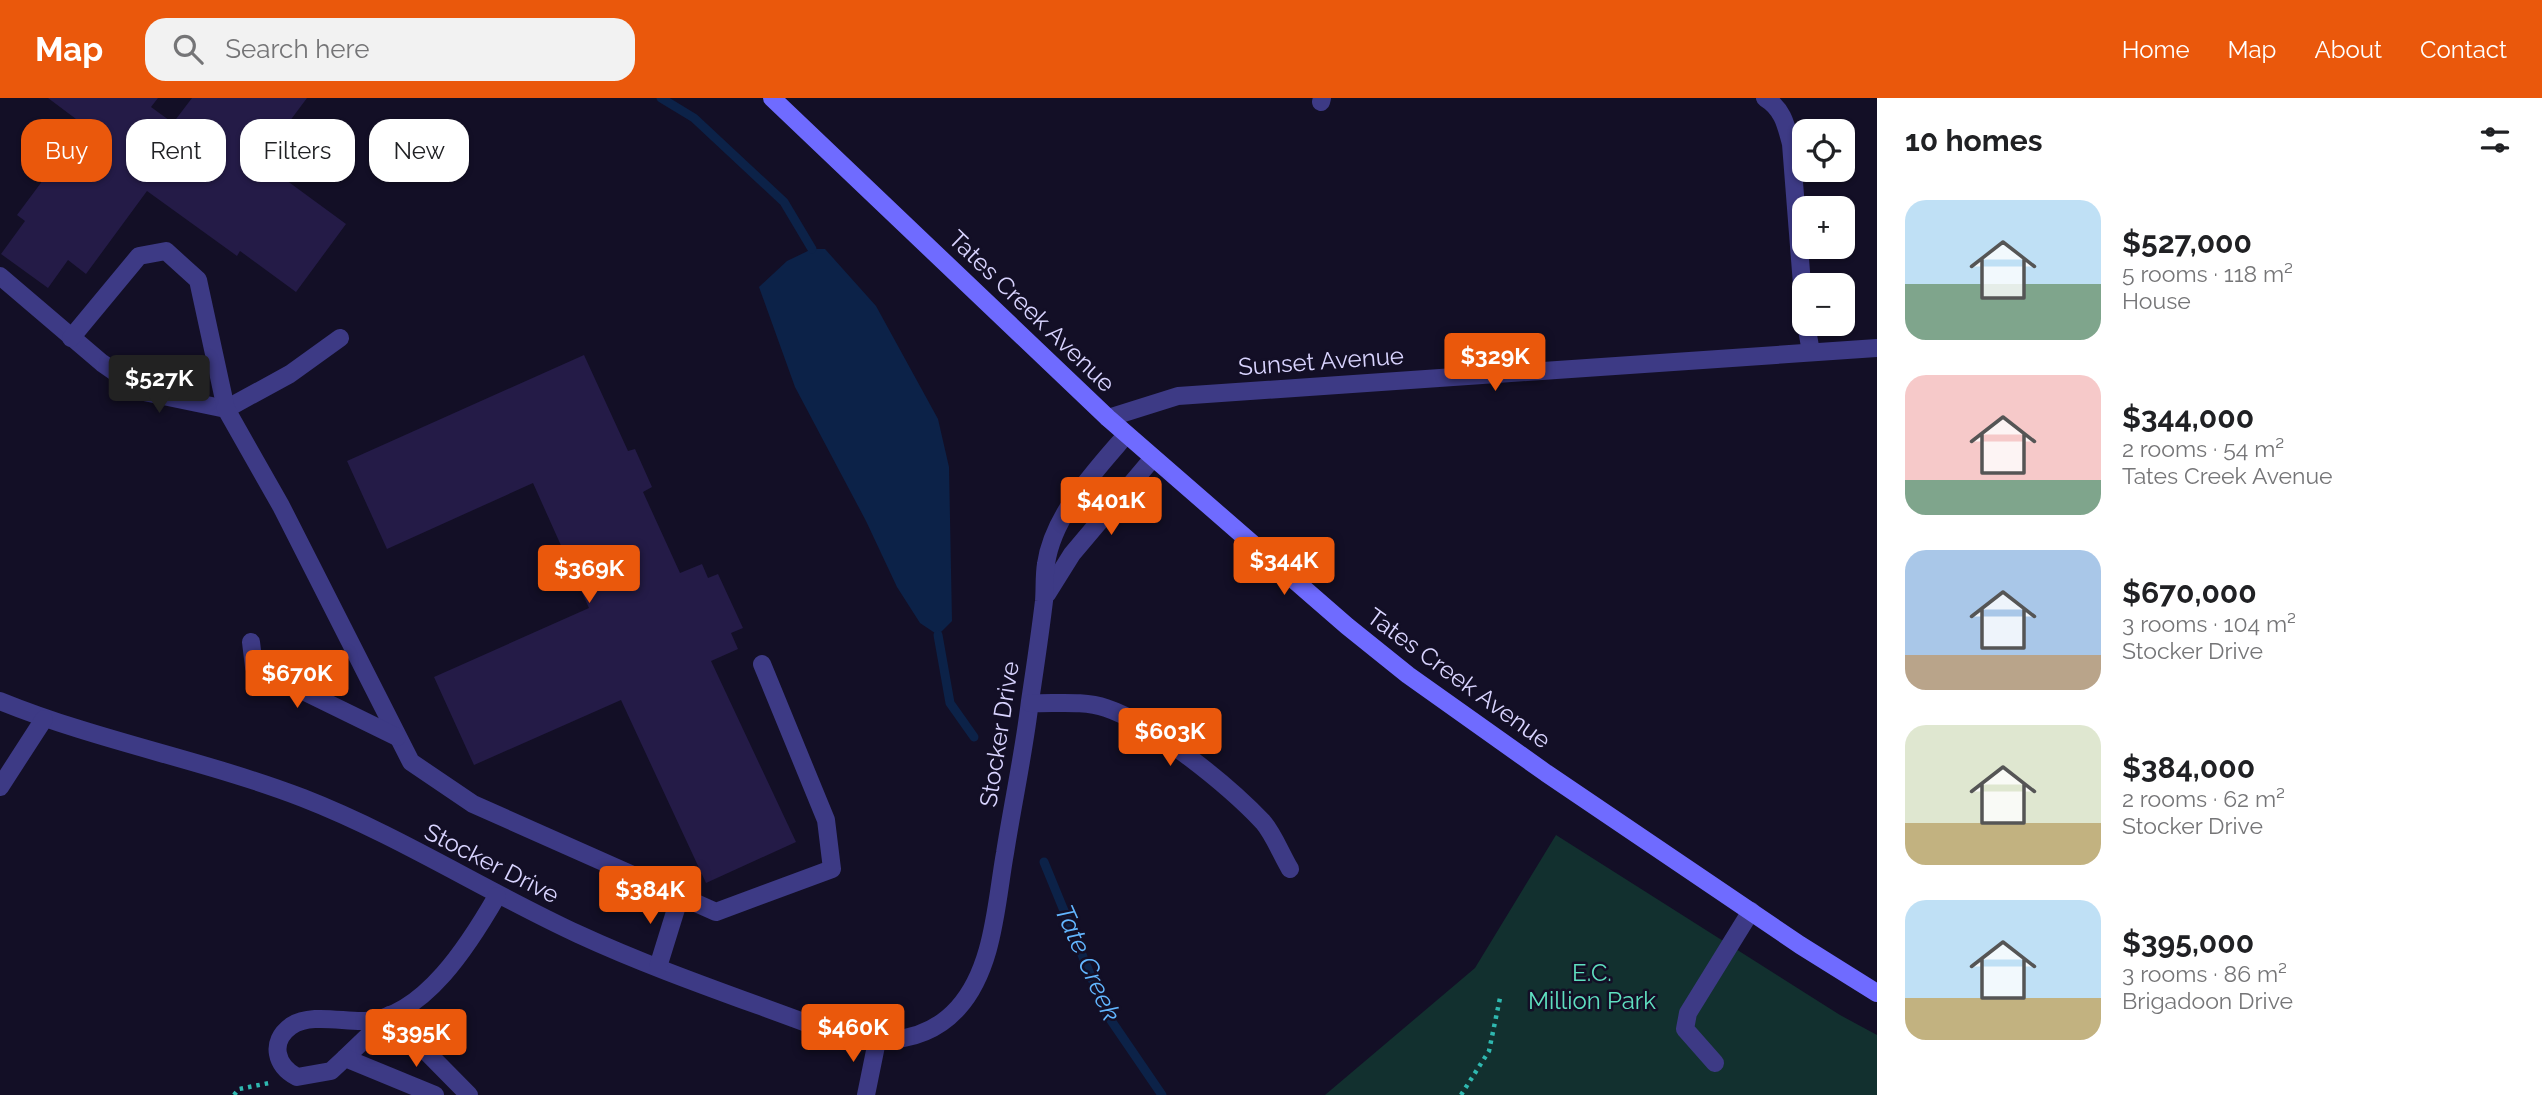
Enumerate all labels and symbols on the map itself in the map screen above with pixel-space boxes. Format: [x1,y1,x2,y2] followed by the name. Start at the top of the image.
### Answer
[943,224,1121,398] street label: Tates Creek Avenue
[1446,334,1544,393] pin: $329K
[1237,341,1405,381] street label: Sunset Avenue
[110,356,208,415] pin: $527K
[1062,478,1160,537] pin: $401K
[1235,538,1333,597] pin: $344K
[540,546,638,605] pin: $369K
[1362,602,1556,754] street label: Tates Creek Avenue
[248,650,346,710] pin: $670K
[973,659,1025,809] street label: Stocker Drive
[1121,708,1219,768] pin: $603K
[420,817,564,909] street label: Stocker Drive
[601,866,699,926] pin: $384K
[1049,900,1127,1026] water label: Tate Creek
[1528,958,1656,1015] park label: E.C. Million Park
[804,1004,902,1064] pin: $460K
[367,1010,465,1069] pin: $395K

